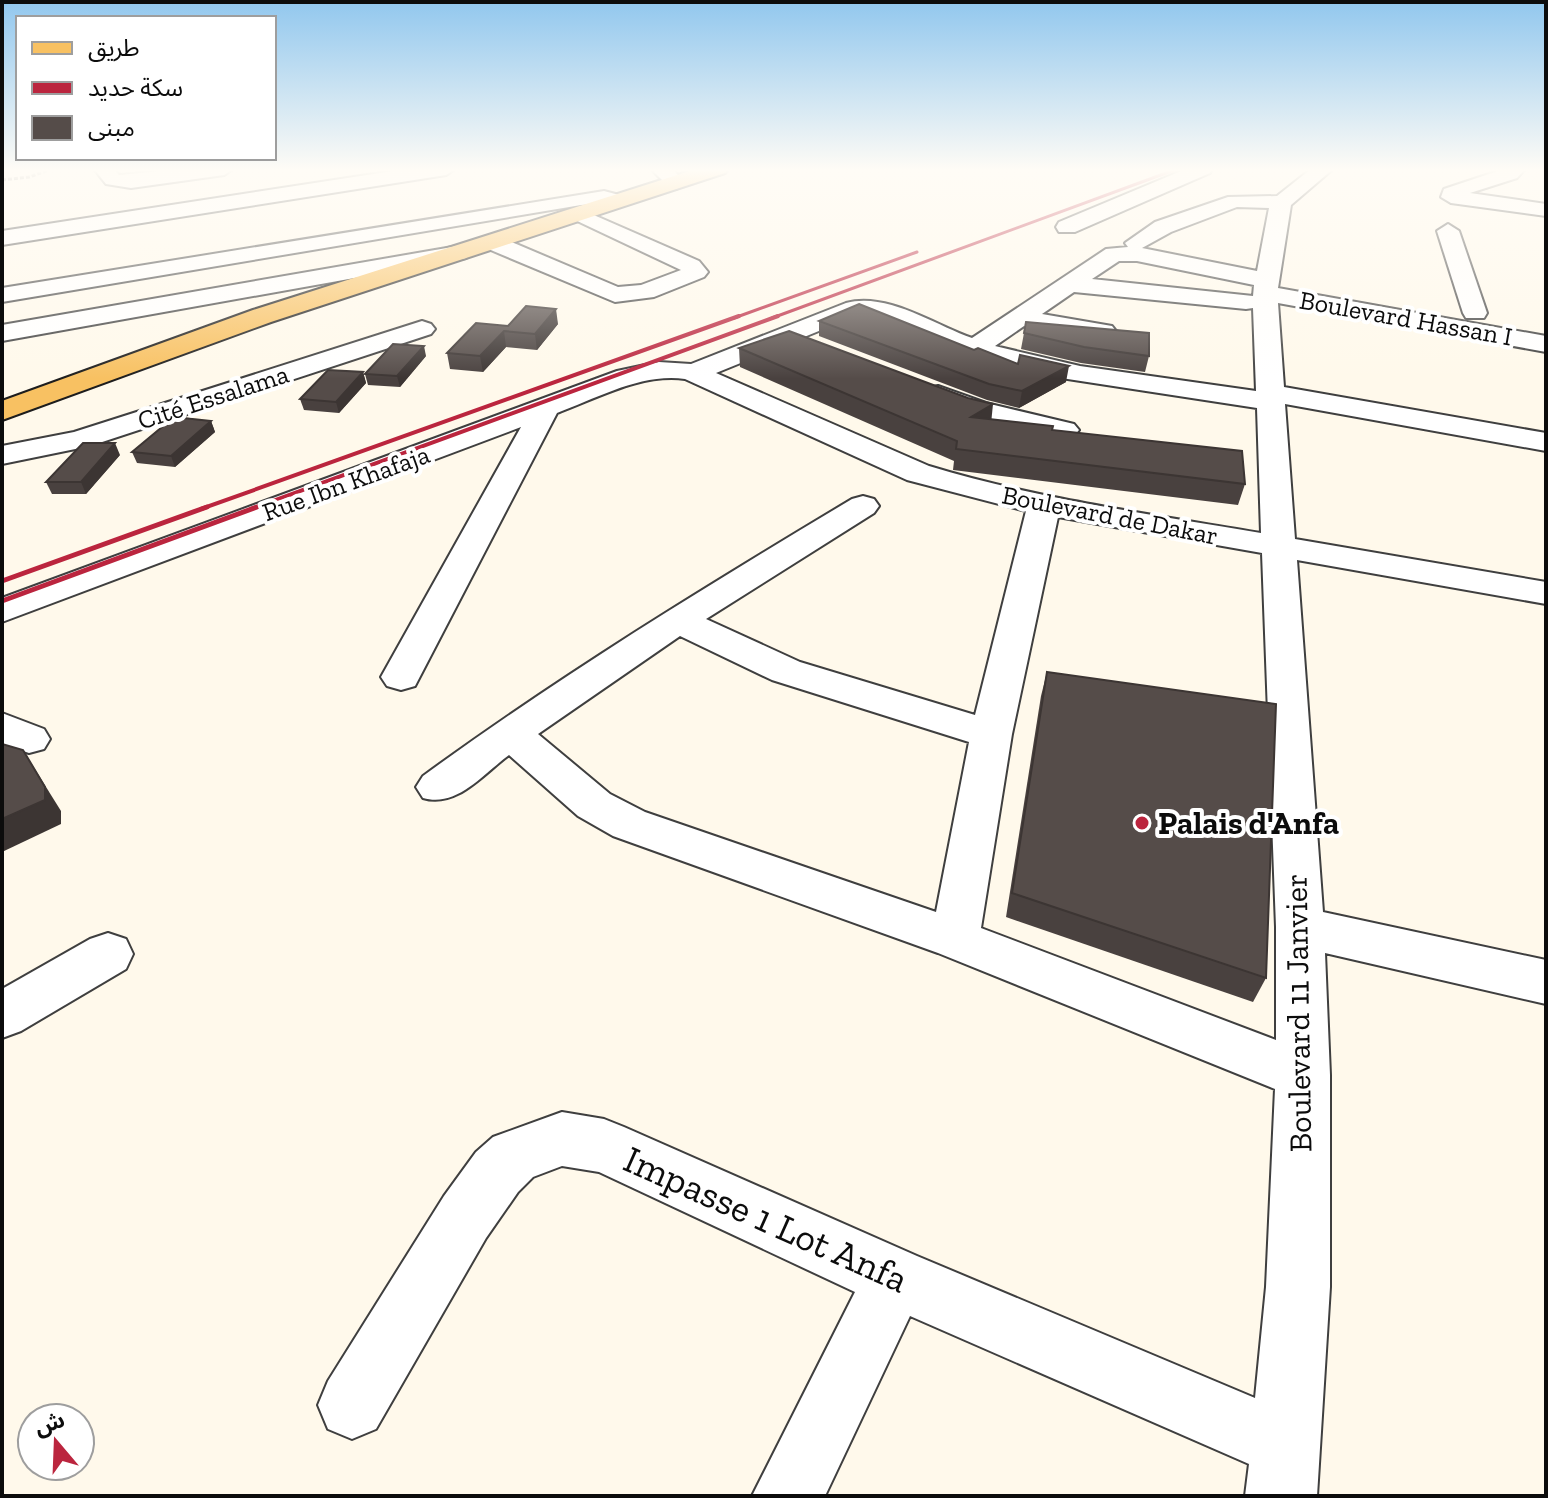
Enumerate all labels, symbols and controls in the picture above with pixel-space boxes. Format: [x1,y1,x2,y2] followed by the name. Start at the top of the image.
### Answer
[16,16,276,160] legend
[88,33,140,63] text: طريق
[88,73,183,102] text: سكة حديد
[88,113,135,142] text: مبنى
[1297,284,1515,352] street label: Boulevard Hassan I
[133,357,293,436] street label: Cité Essalama
[258,438,434,528] street label: Rue Ibn Khafaja
[999,478,1221,552] street label: Boulevard de Dakar
[1158,804,1339,842] place label: Palais d'Anfa
[1133,814,1151,832] marker: Palais d'Anfa
[1277,873,1319,1153] street label: Boulevard 11 Janvier
[617,1136,915,1302] street label: Impasse 1 Lot Anfa
[16,1402,96,1482] north arrow
[31,1406,68,1441] text: ش

